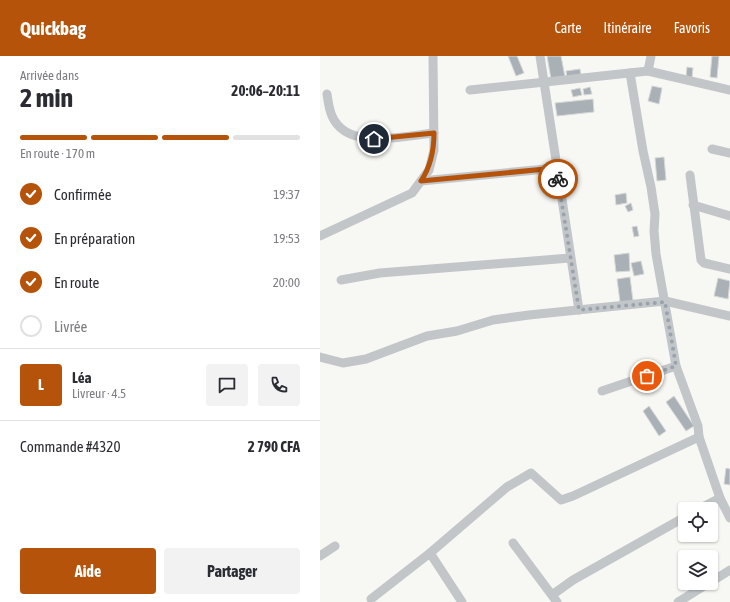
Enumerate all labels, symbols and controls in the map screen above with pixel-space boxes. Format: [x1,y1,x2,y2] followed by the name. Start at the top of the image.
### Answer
[20,17,86,39] text: Quickbag
[555,20,582,36] text: Carte
[604,20,652,36] text: Itinéraire
[674,20,710,36] text: Favoris
[20,68,79,83] text: Arrivée dans
[231,82,300,99] text: 20:06–20:11
[20,83,73,113] text: 2 min
[357,122,391,156] pin
[363,128,385,150] icon: home
[20,146,95,161] text: En route · 170 m
[538,159,578,199] courier
[547,168,569,190] icon: bike
[20,183,42,205] icon: check
[54,186,111,203] text: Confirmée
[273,187,300,202] text: 19:37
[20,227,42,249] icon: check
[54,230,135,247] text: En préparation
[273,231,300,246] text: 19:53
[20,271,42,293] icon: check
[54,274,99,291] text: En route
[273,275,300,290] text: 20:00
[54,318,87,335] text: Livrée
[630,359,664,393] pin
[206,364,248,406] button: chat
[258,364,300,406] button: phone
[636,365,658,387] icon: bag
[72,369,92,386] text: Léa
[38,376,44,393] text: L
[72,386,126,401] text: Livreur · 4.5
[20,438,120,455] text: Commande #4320
[248,438,300,455] text: 2 790 CFA
[678,502,718,590] map controls
[678,502,718,542] button: locate
[20,548,156,594] button: Aide
[164,548,300,594] button: Partager
[678,550,718,590] button: layers

